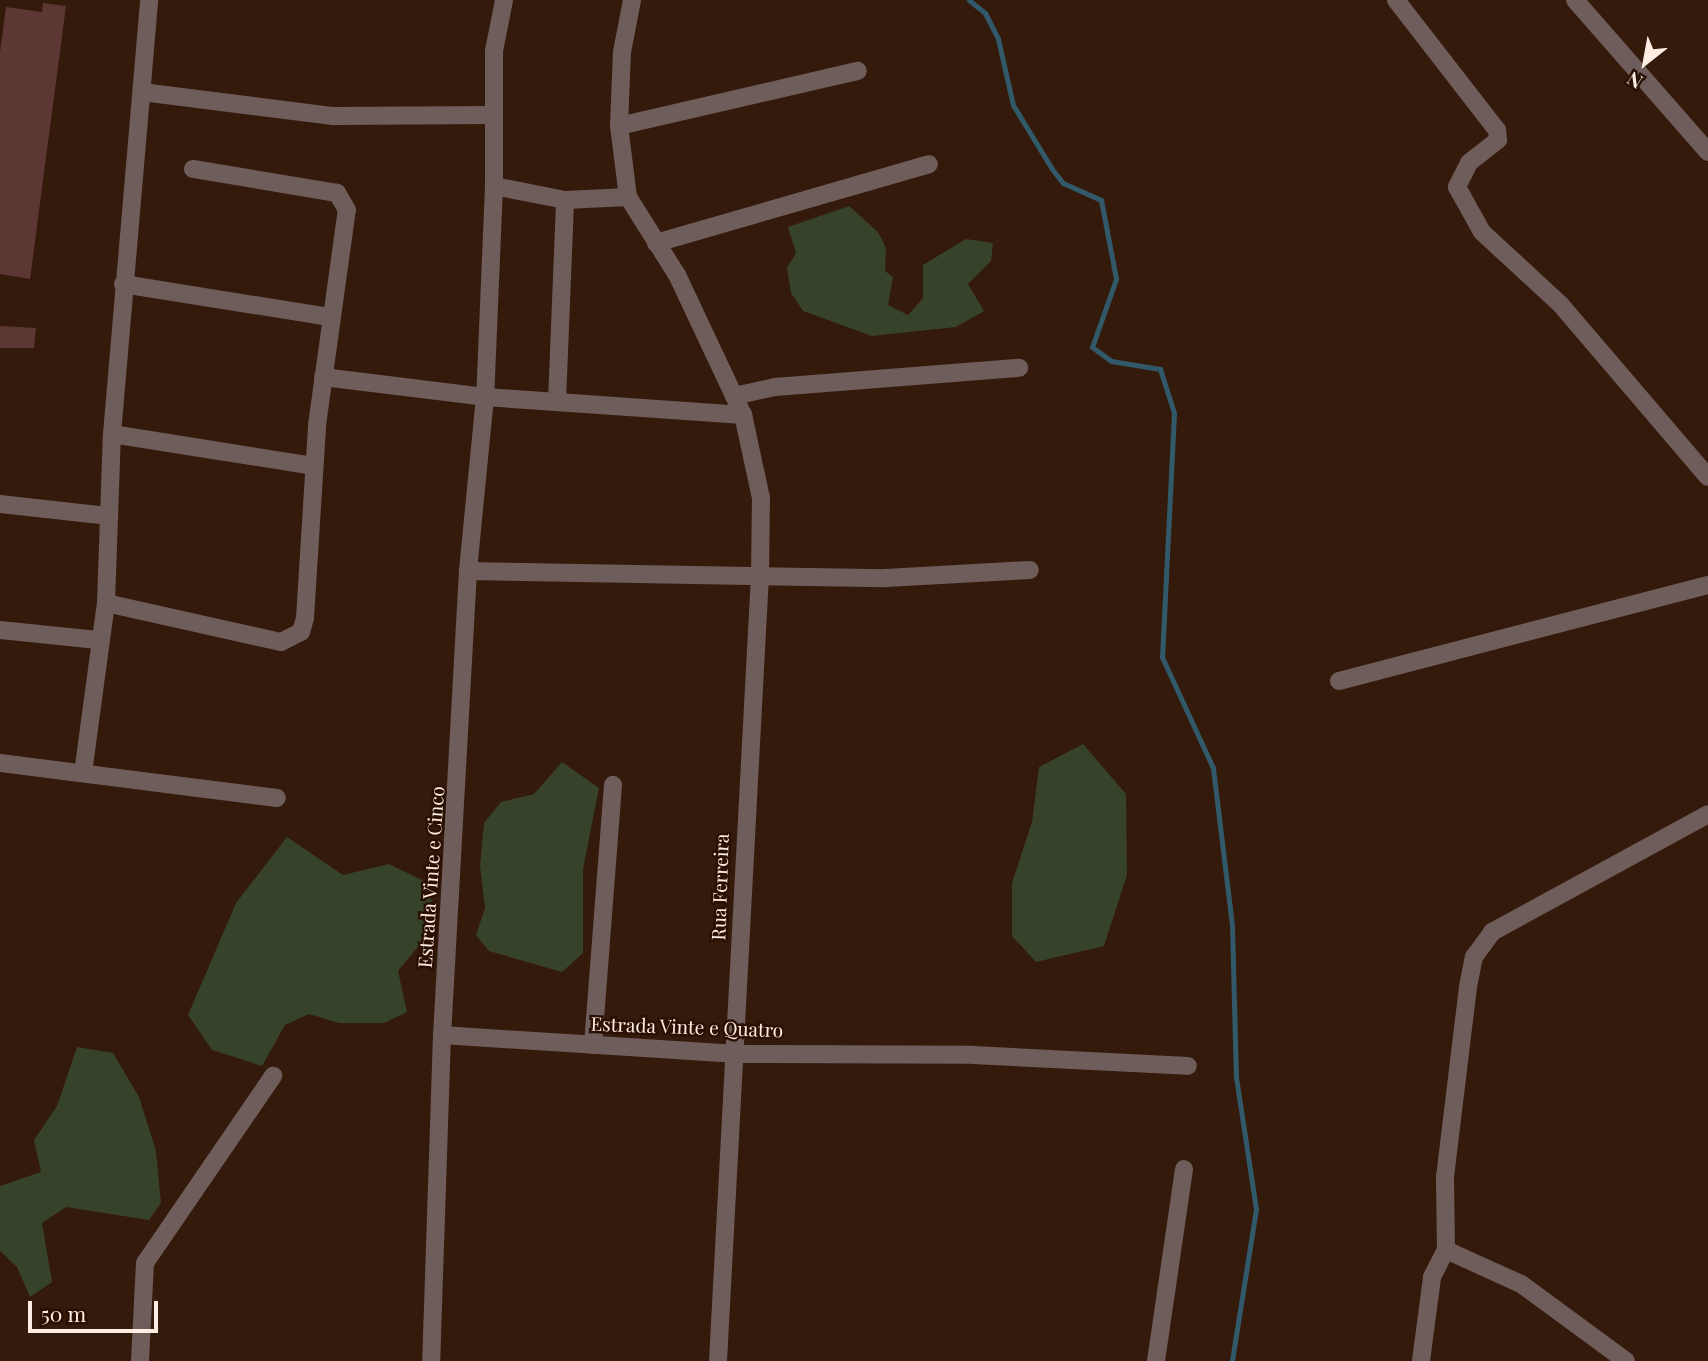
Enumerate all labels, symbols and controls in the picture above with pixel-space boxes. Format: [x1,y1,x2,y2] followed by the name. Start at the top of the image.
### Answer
[1610,28,1680,98] north arrow
[1622,66,1647,96] text: N
[413,785,449,969] street label: Estrada Vinte e Cinco
[707,833,733,941] street label: Rua Ferreira
[590,1012,784,1042] street label: Estrada Vinte e Quatro
[32,1288,161,1332] scale bar
[41,1299,86,1327] text: 50 m

